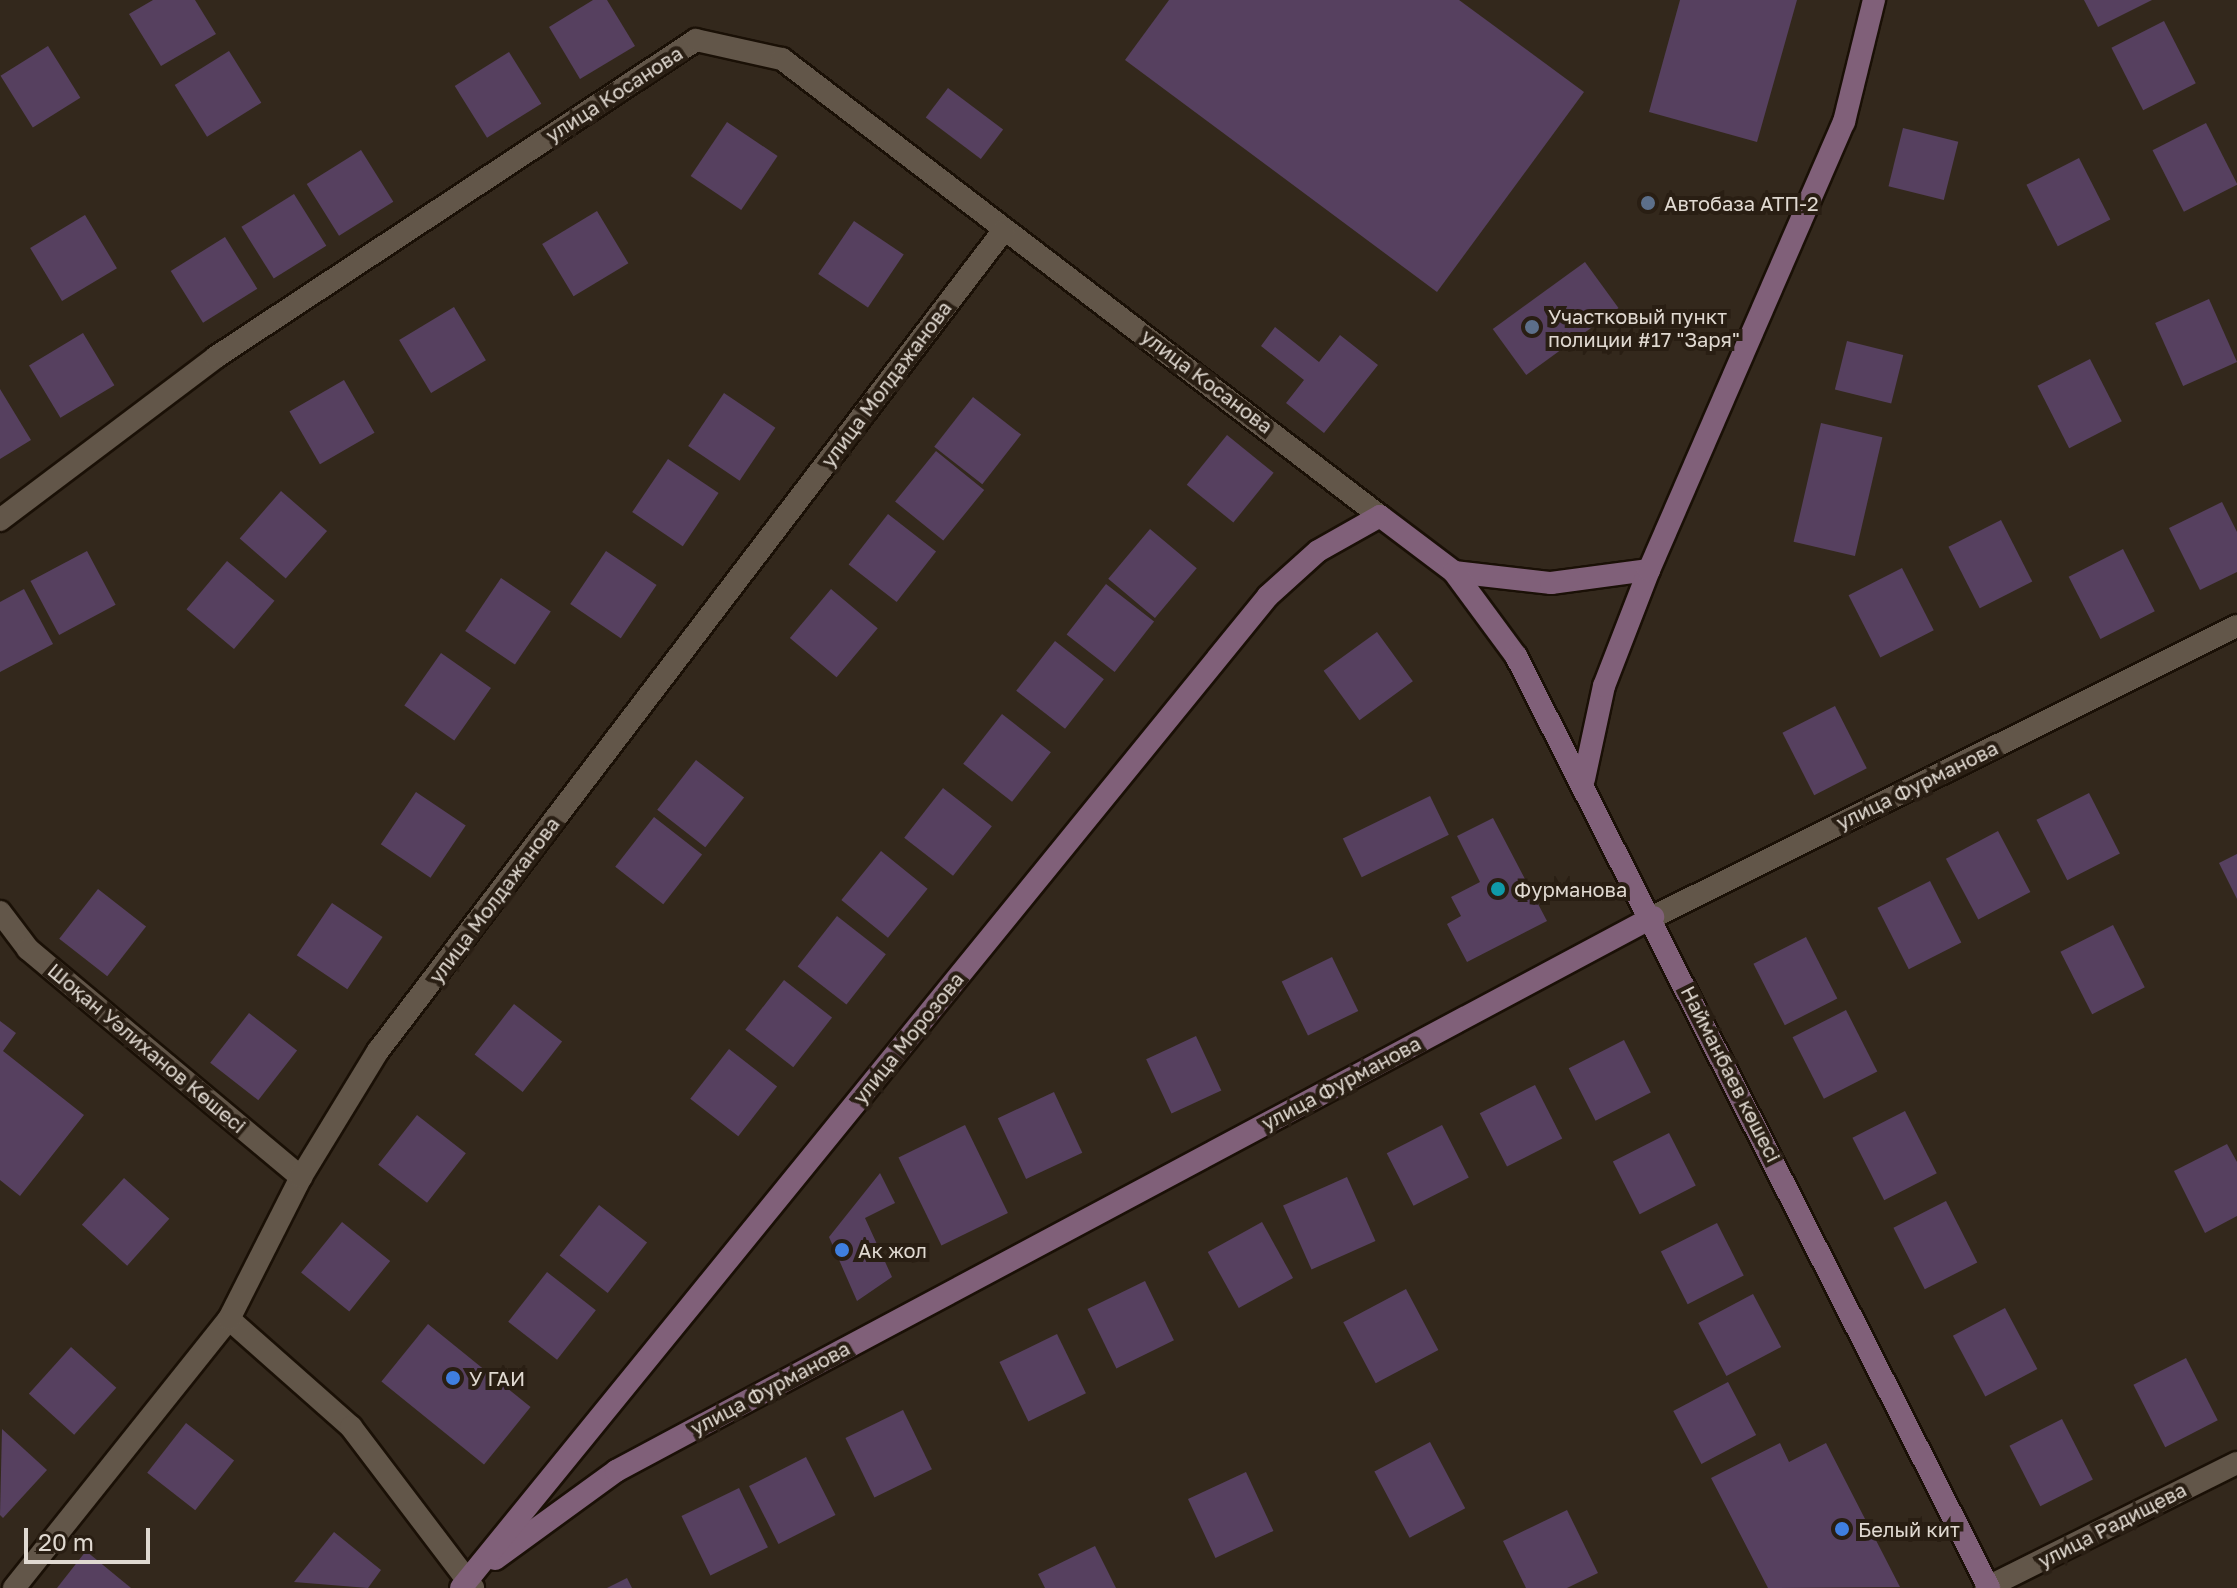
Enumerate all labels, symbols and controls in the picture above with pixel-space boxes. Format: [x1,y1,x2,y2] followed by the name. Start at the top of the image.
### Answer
[541,41,687,147] street label: улица Косанова
[1664,191,1818,215] place label: Автобаза АТП-2
[1639,194,1657,212] marker: Автобаза АТП-2
[816,296,956,472] street label: улица Молдажанова
[1548,304,1740,351] place label: Участковый пункт полиции #17 "Заря"
[1523,318,1541,336] marker: Участковый пункт полиции #17 "Заря"
[1137,324,1277,438] street label: улица Косанова
[1832,735,2002,835] street label: улица Фурманова
[424,812,564,988] street label: улица Молдажанова
[1514,877,1627,901] place label: Фурманова
[1489,880,1507,898] marker: Фурманова
[43,958,251,1138] street label: Шоқан Уәлиханов Көшесі
[848,967,968,1109] street label: улица Морозова
[1676,982,1786,1166] street label: Найманбаев көшесі
[1257,1031,1425,1135] street label: улица Фурманова
[858,1238,927,1262] place label: Ак жол
[833,1241,851,1259] marker: Ак жол
[686,1336,854,1440] street label: улица Фурманова
[469,1366,525,1390] place label: У ГАИ
[444,1369,462,1387] marker: У ГАИ
[2034,1477,2190,1573] street label: улица Радищева
[28,1512,154,1562] scale bar
[1858,1517,1960,1541] place label: Белый кит
[1833,1520,1851,1538] marker: Белый кит
[38,1527,94,1556] text: 20 m

